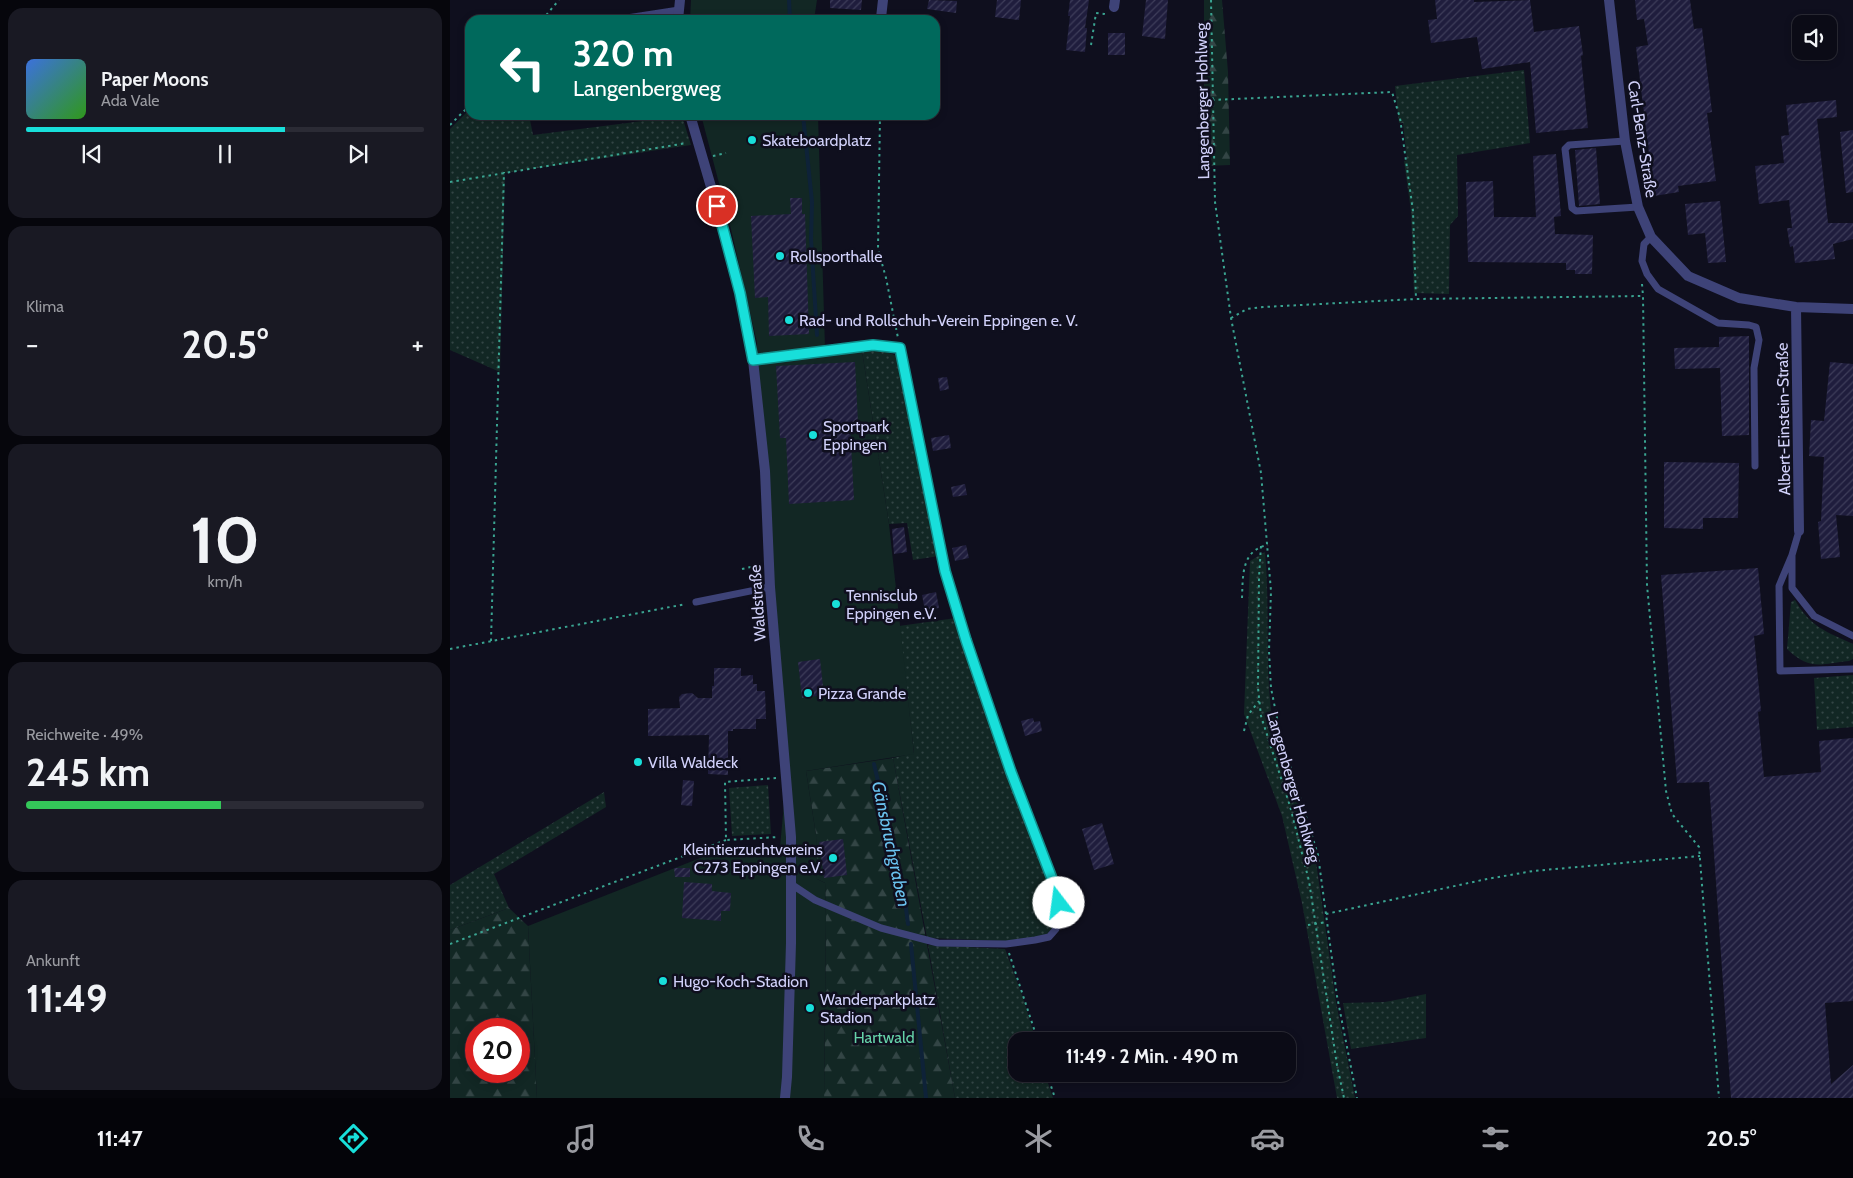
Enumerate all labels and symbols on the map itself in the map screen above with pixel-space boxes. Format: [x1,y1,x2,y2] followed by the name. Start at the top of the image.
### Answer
[1192,22,1213,179] street label: Langenberger Hohlweg
[1624,79,1661,199] street label: Carl-Benz-Straße
[762,131,872,150] place label: Skateboardplatz
[746,134,758,146] marker: Skateboardplatz
[696,185,738,227] pin
[790,247,883,266] place label: Rollsporthalle
[774,250,786,262] marker: Rollsporthalle
[799,311,1078,330] place label: Rad- und Rollschuh-Verein Eppingen e. V.
[783,314,795,326] marker: Rad- und Rollschuh-Verein Eppingen e. V.
[1773,342,1794,496] street label: Albert-Einstein-Straße
[823,417,890,454] place label: Sportpark Eppingen
[807,429,819,441] marker: Sportpark Eppingen
[745,564,770,642] street label: Waldstraße
[846,586,937,623] place label: Tennisclub Eppingen e.V.
[830,598,842,610] marker: Tennisclub Eppingen e.V.
[818,684,906,703] place label: Pizza Grande
[802,687,814,699] marker: Pizza Grande
[1263,709,1325,866] street label: Langenberger Hohlweg
[648,753,739,772] place label: Villa Waldeck
[632,756,644,768] marker: Villa Waldeck
[867,779,915,909] water label: Gänsbruchgraben
[683,840,823,877] place label: Kleintierzuchtvereins C273 Eppingen e.V.
[827,852,839,864] marker: Kleintierzuchtvereins C273 Eppingen e.V.
[1032,876,1084,928] position arrow
[673,972,808,991] place label: Hugo-Koch-Stadion
[657,975,669,987] marker: Hugo-Koch-Stadion
[820,990,936,1027] place label: Wanderparkplatz Stadion
[804,1002,816,1014] marker: Wanderparkplatz Stadion
[465,1018,530,1083] speed limit sign: 20
[853,1028,915,1047] park label: Hartwald

